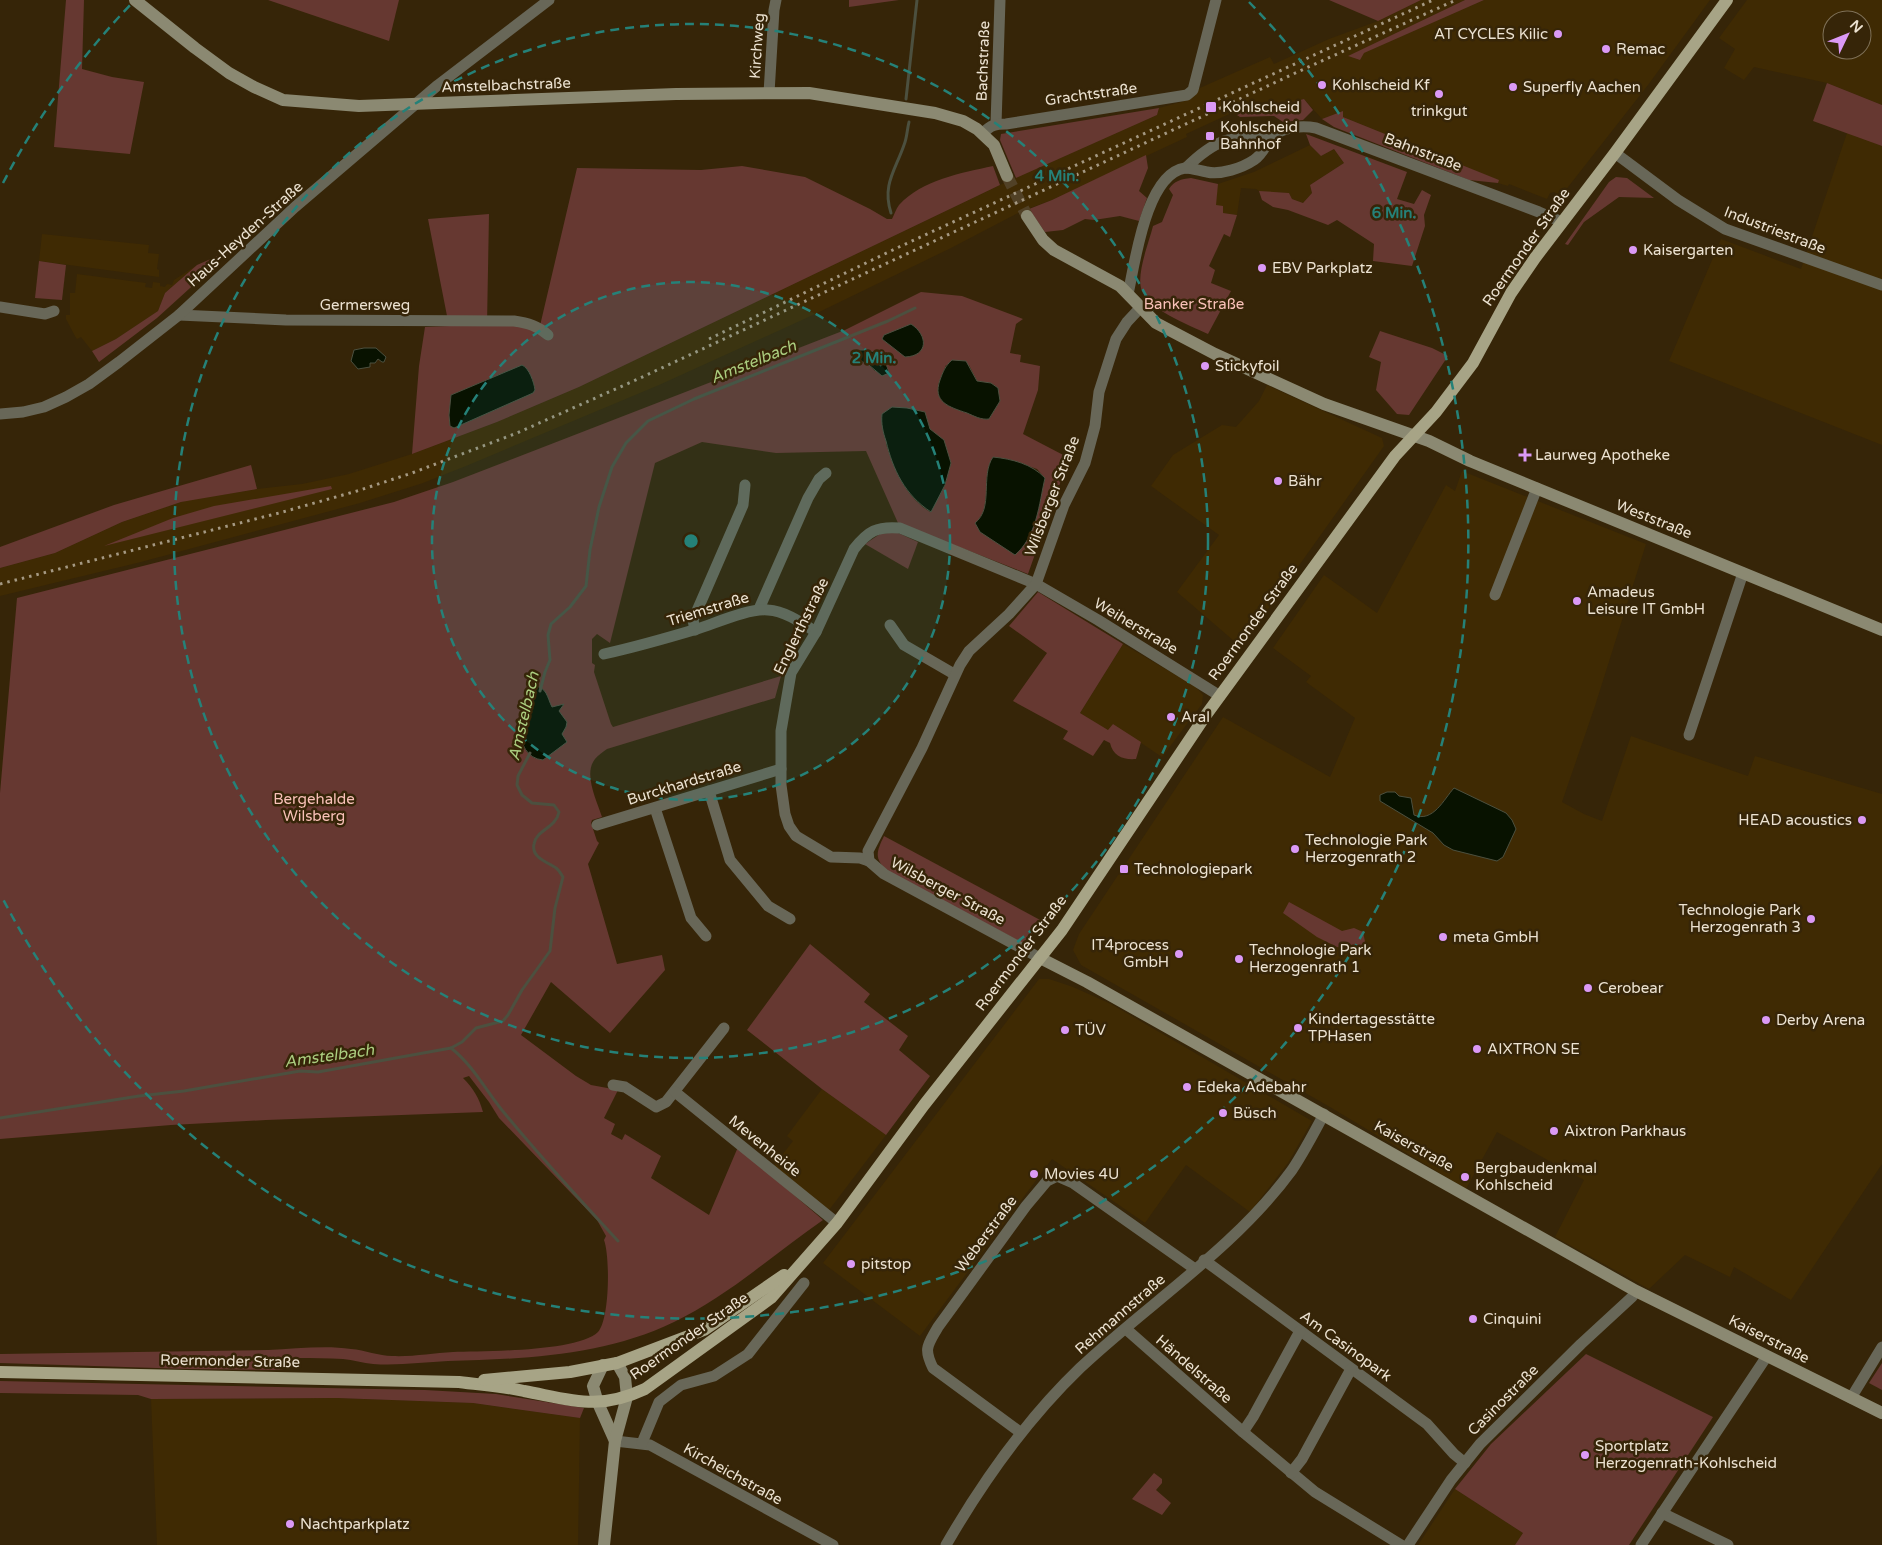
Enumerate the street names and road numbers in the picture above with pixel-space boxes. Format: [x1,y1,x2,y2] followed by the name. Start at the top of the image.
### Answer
[746,12,768,80] street label: Kirchweg
[973,20,993,102] street label: Bachstraße
[441,74,571,96] street label: Amstelbachstraße
[1044,79,1138,109] street label: Grachtstraße
[1382,129,1464,175] street label: Bahnstraße
[184,177,306,291] street label: Haus-Heyden-Straße
[1478,184,1574,310] street label: Roermonder Straße
[1722,202,1828,258] street label: Industriestraße
[320,296,410,314] street label: Germersweg
[1021,433,1083,559] street label: Wilsberger Straße
[1613,496,1695,542] street label: Weststraße
[1205,560,1301,684] street label: Roermonder Straße
[770,575,832,677] street label: Englerthstraße
[665,588,751,630] street label: Triemstraße
[1091,594,1181,658] street label: Weiherstraße
[625,757,743,809] street label: Burckhardstraße
[888,853,1008,929] street label: Wilsberger Straße
[972,892,1070,1014] street label: Roermonder Straße
[725,1111,805,1181] street label: Mevenheide
[1371,1117,1457,1175] street label: Kaiserstraße
[951,1192,1021,1276] street label: Weberstraße
[1071,1270,1169,1358] street label: Rehmannstraße
[626,1288,752,1384] street label: Roermonder Straße
[1297,1307,1395,1385] street label: Am Casinopark
[1726,1311,1812,1367] street label: Kaiserstraße
[1152,1331,1236,1407] street label: Händelstraße
[160,1351,300,1371] street label: Roermonder Straße
[1464,1361,1542,1439] street label: Casinostraße
[680,1439,786,1509] street label: Kircheichstraße

